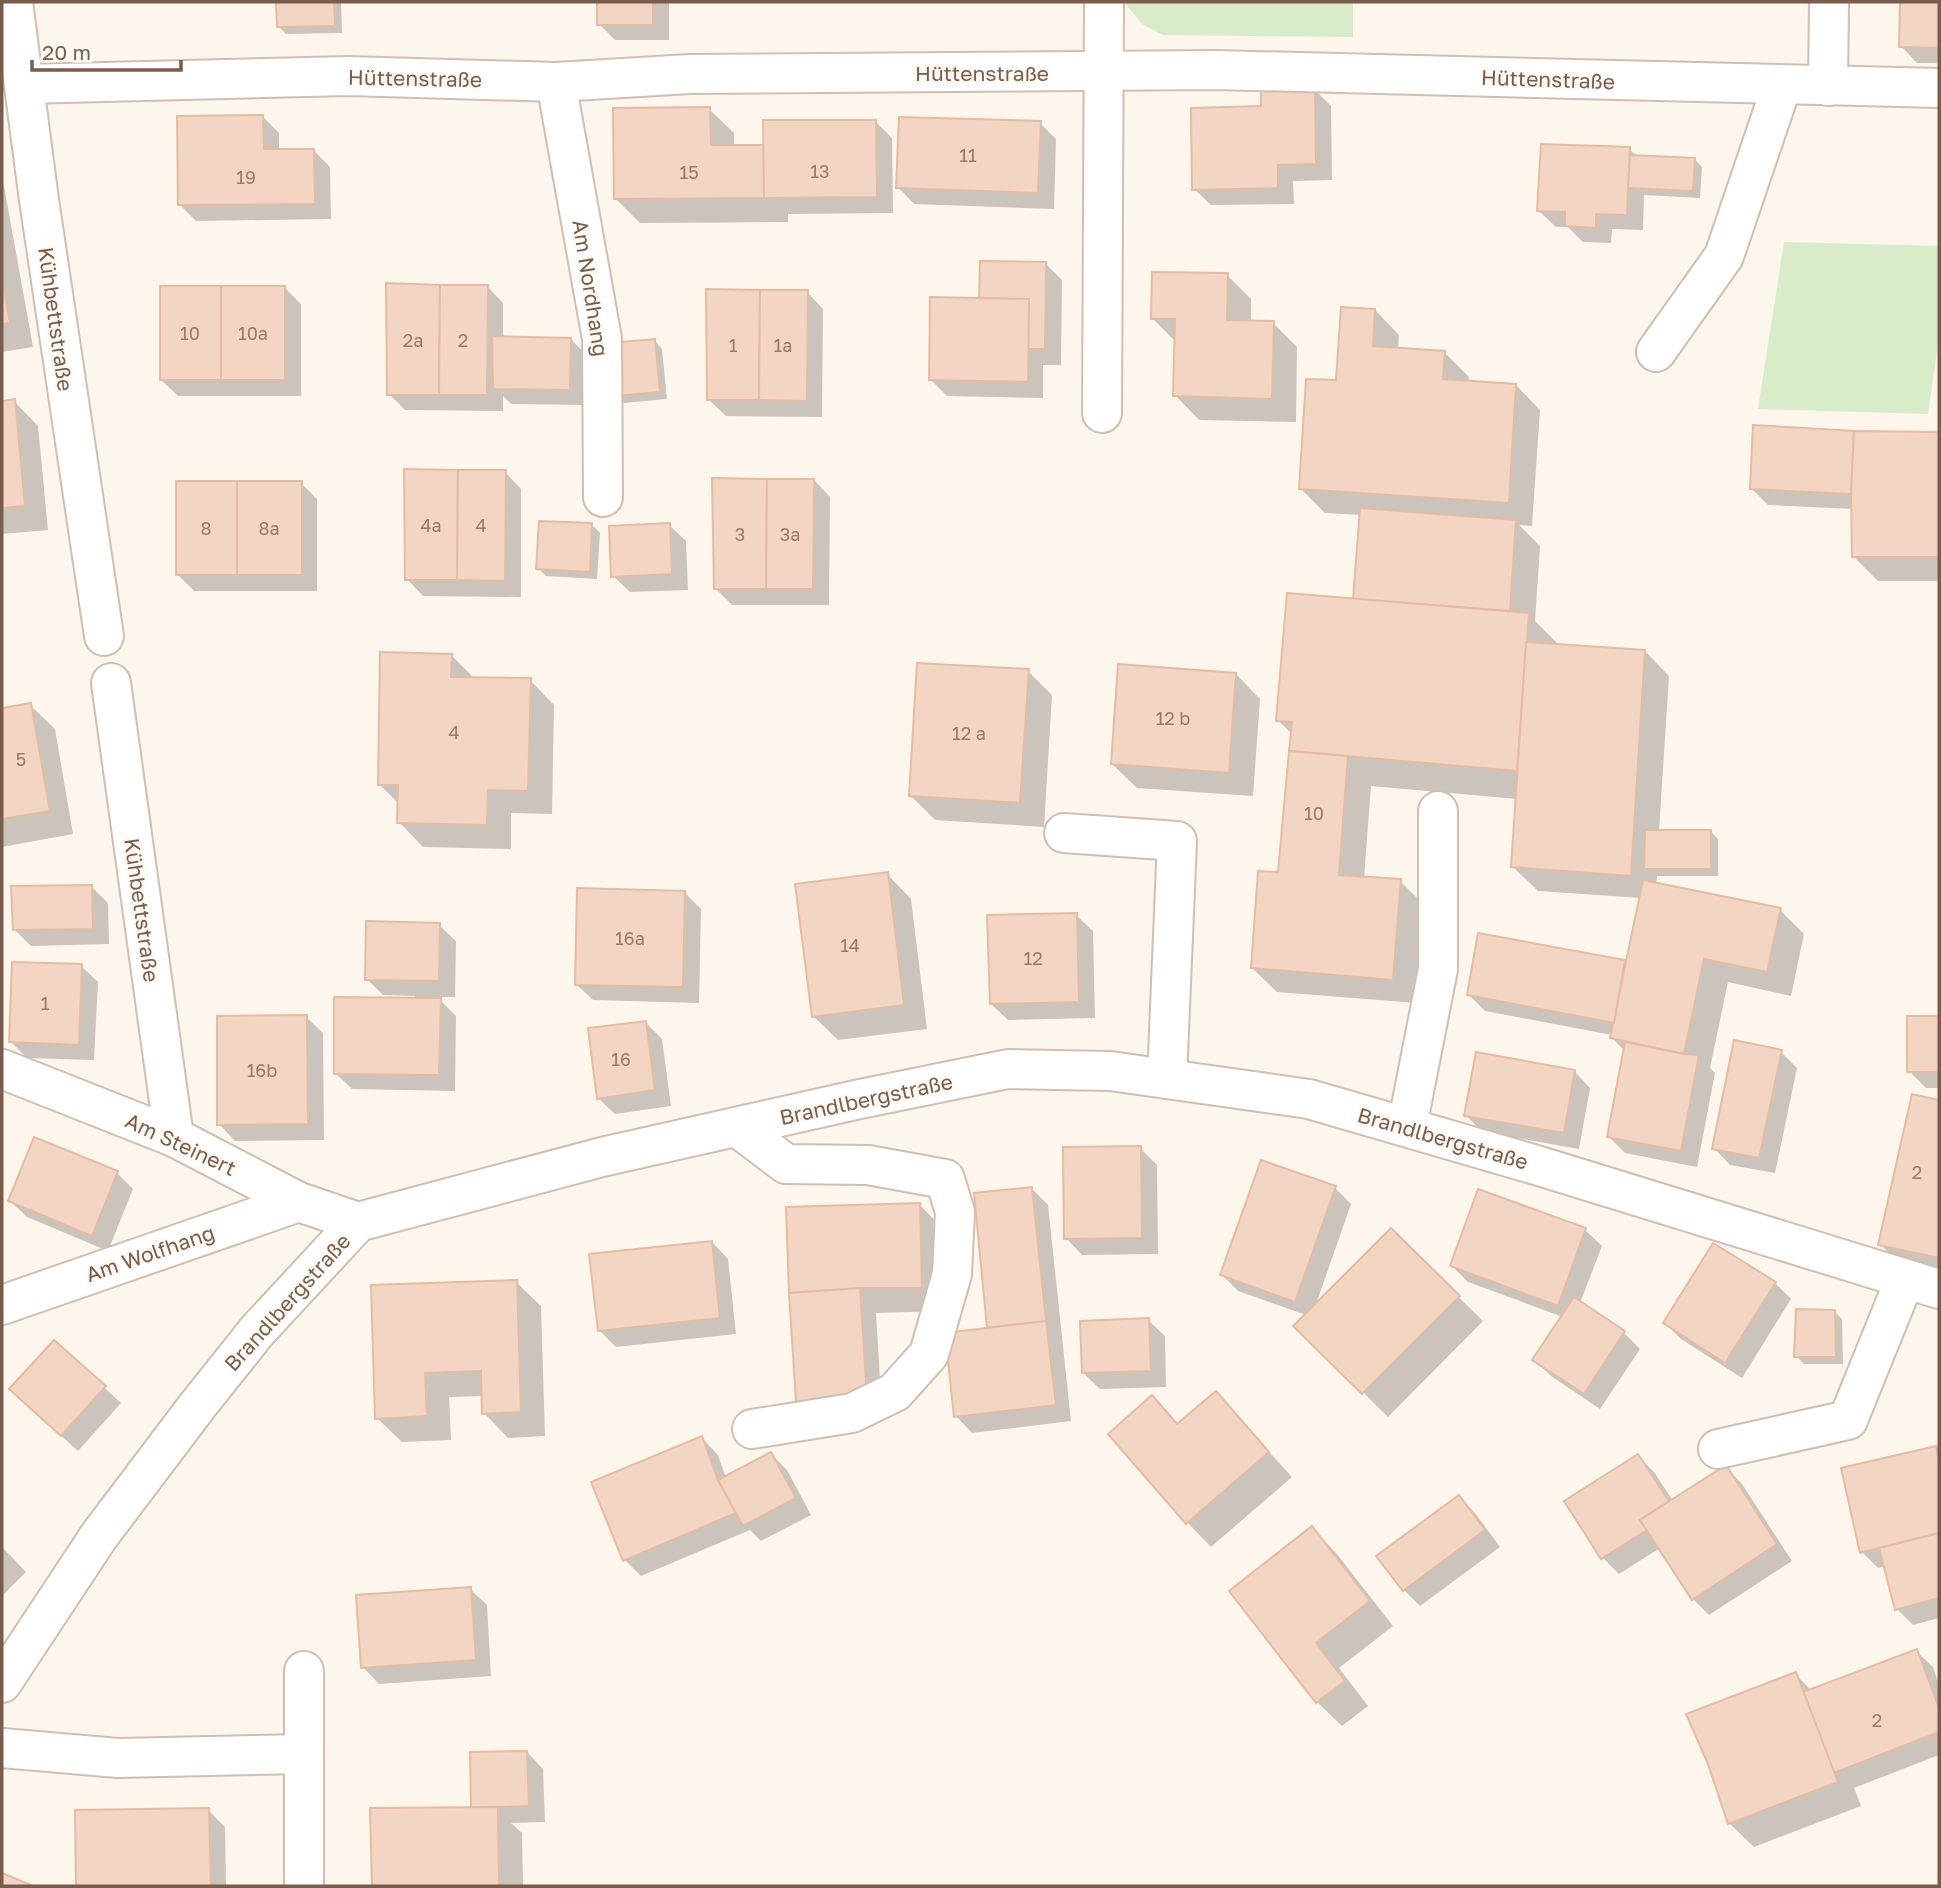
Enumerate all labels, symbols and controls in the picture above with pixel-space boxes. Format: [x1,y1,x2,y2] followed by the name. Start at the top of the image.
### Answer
[32,28,180,72] scale bar
[42,39,91,65] text: 20 m
[915,60,1049,86] street label: Hüttenstraße
[348,64,482,92] street label: Hüttenstraße
[1481,64,1615,94] street label: Hüttenstraße
[959,144,977,166] house number: 11
[810,160,830,182] house number: 13
[679,161,699,183] house number: 15
[236,166,256,188] house number: 19
[567,218,615,358] street label: Am Nordhang
[33,245,79,393] street label: Kühbettstraße
[180,322,200,344] house number: 10
[238,322,268,344] house number: 10a
[403,329,423,351] house number: 2a
[458,329,468,351] house number: 2
[729,334,738,356] house number: 1
[774,334,792,356] house number: 1a
[420,514,442,536] house number: 4a
[476,514,487,536] house number: 4
[201,517,211,539] house number: 8
[258,517,280,539] house number: 8a
[735,523,745,545] house number: 3
[780,523,800,545] house number: 3a
[1156,707,1190,729] house number: 12 b
[449,721,460,743] house number: 4
[952,722,986,744] house number: 12 a
[16,748,26,770] house number: 5
[1304,802,1324,824] house number: 10
[119,836,165,984] street label: Kühbettstraße
[615,927,645,949] house number: 16a
[840,934,860,956] house number: 14
[1023,947,1043,969] house number: 12
[41,992,50,1014] house number: 1
[611,1048,631,1070] house number: 16
[247,1059,277,1081] house number: 16b
[777,1068,955,1130] street label: Brandlbergstraße
[1355,1101,1531,1175] street label: Brandlbergstraße
[121,1107,241,1181] street label: Am Steinert
[1912,1161,1922,1183] house number: 2
[82,1219,218,1287] street label: Am Wolfhang
[218,1228,356,1376] street label: Brandlbergstraße
[1872,1709,1882,1731] house number: 2

